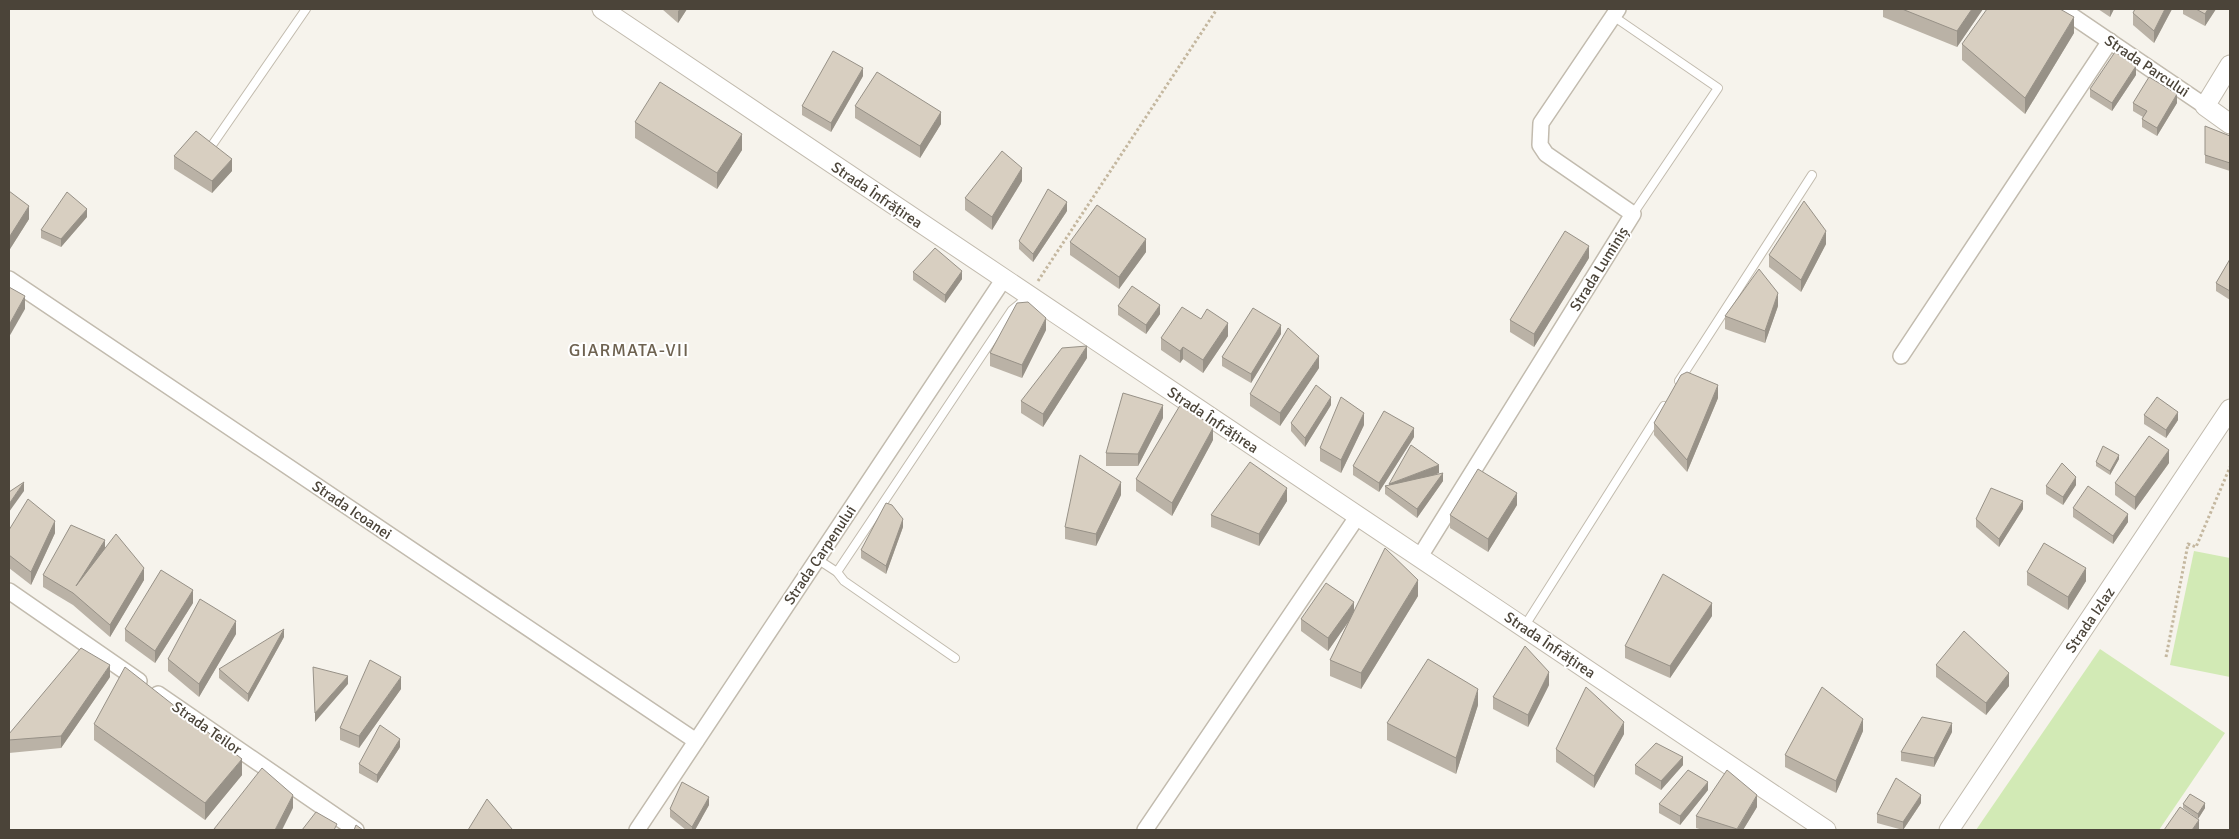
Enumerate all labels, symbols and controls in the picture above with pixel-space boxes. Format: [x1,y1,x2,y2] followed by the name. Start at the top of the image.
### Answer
[2101,31,2193,101] street label: Strada Parcului
[828,158,926,233] street label: Strada Înfrățirea
[1566,223,1632,314] street label: Strada Luminiș
[569,339,689,361] district label: GIARMATA-VII
[1164,383,1262,458] street label: Strada Înfrățirea
[309,477,395,543] street label: Strada Icoanei
[780,502,860,608] street label: Strada Carpenului
[2062,584,2119,656] street label: Strada Izlaz
[1501,608,1599,683] street label: Strada Înfrățirea
[169,697,246,759] street label: Strada Teilor

